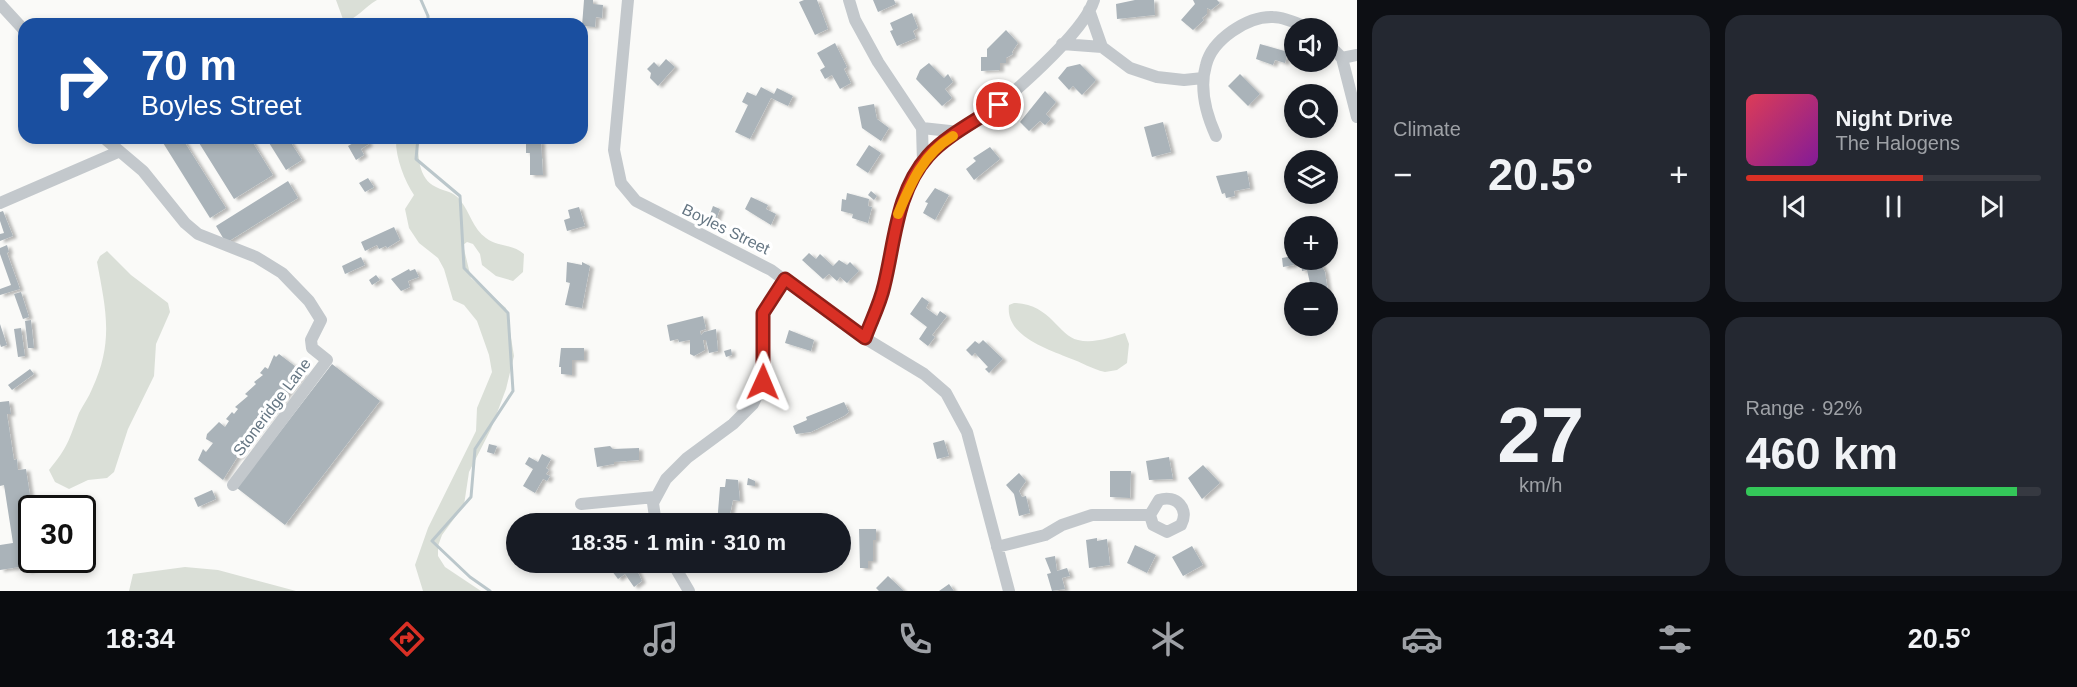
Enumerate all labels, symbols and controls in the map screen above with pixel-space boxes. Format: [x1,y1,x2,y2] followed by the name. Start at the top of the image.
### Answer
[1284,18,1338,336] map controls
[1284,18,1338,72] button: sound
[42,42,120,120] icon: right
[141,42,237,89] text: 70 m
[973,79,1024,130] pin
[1284,84,1338,138] button: search
[982,88,1015,121] icon: arrive
[141,91,302,121] text: Boyles Street
[1836,106,1953,131] text: Night Drive
[1393,118,1461,140] text: Climate
[1836,132,1960,154] text: The Halogens
[1488,149,1594,200] text: 20.5°
[1284,150,1338,204] button: layers
[1393,156,1412,193] text: −
[1669,156,1689,193] text: +
[1778,190,1811,223] icon: previous
[1877,190,1910,223] icon: pause
[1975,190,2008,223] icon: next
[680,201,773,258] street label: Boyles Street
[1284,216,1338,270] button: +
[1284,282,1338,336] button: −
[731,350,795,414] position arrow
[230,355,314,459] street label: Stoneridge Lane
[1497,391,1584,479] text: 27
[1746,397,1862,419] text: Range · 92%
[1746,428,1898,479] text: 460 km
[1519,474,1562,496] text: km/h
[18,495,96,573] speed limit sign: 30
[571,530,786,555] text: 18:35 · 1 min · 310 m
[386,618,428,660] icon: directions
[640,618,682,660] icon: music
[894,618,936,660] icon: phone
[1147,618,1189,660] icon: climate
[1401,618,1443,660] icon: car
[1654,618,1696,660] icon: filters
[106,624,175,654] text: 18:34
[1908,624,1971,654] text: 20.5°

